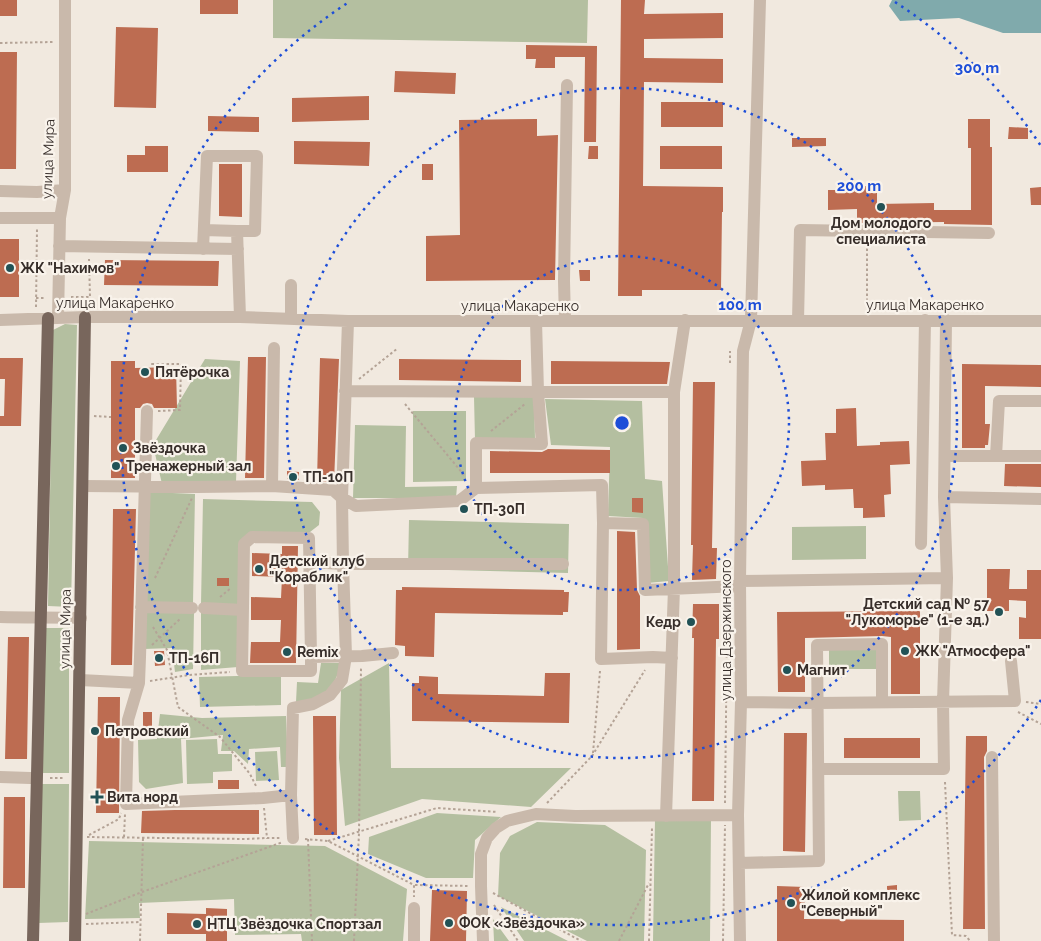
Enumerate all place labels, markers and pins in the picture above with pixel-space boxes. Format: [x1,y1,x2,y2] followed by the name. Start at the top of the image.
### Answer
[875,201,887,213] marker: Дом молодого специалиста
[831,215,932,247] place label: Дом молодого специалиста
[20,260,120,276] place label: ЖК "Нахимов"
[4,262,16,274] marker: ЖК "Нахимов"
[155,364,229,380] place label: Пятёрочка
[139,366,151,378] marker: Пятёрочка
[613,414,631,432] centre of rings
[133,440,206,456] place label: Звёздочка
[117,442,129,454] marker: Звёздочка
[126,458,251,474] place label: Тренажерный зал
[110,460,122,472] marker: Тренажерный зал
[303,469,353,485] place label: ТП-10П
[287,471,299,483] marker: ТП-10П
[474,501,525,517] place label: ТП-30П
[458,503,470,515] marker: ТП-30П
[269,553,365,585] place label: Детский клуб "Кораблик"
[253,563,265,575] marker: Детский клуб "Кораблик"
[846,596,989,628] place label: Детский сад № 57 "Лукоморье" (1-е зд.)
[993,606,1005,618] marker: Детский сад № 57 "Лукоморье" (1-е зд.)
[646,614,681,630] place label: Кедр
[685,616,697,628] marker: Кедр
[915,643,1030,659] place label: ЖК "Атмосфера"
[297,644,339,660] place label: Remix
[899,645,911,657] marker: ЖК "Атмосфера"
[281,646,293,658] marker: Remix
[169,650,219,666] place label: ТП-16П
[153,652,165,664] marker: ТП-16П
[797,662,847,678] place label: Магнит
[781,664,793,676] marker: Магнит
[105,723,189,739] place label: Петровский
[89,725,101,737] marker: Петровский
[107,789,178,805] place label: Вита норд
[91,791,103,803] marker: Вита норд
[801,887,920,919] place label: Жилой комплекс "Северный"
[785,897,797,909] marker: Жилой комплекс "Северный"
[459,915,585,931] place label: ФОК «Звёздочка»
[207,916,382,932] place label: НТЦ Звёздочка Спортзал
[443,917,455,929] marker: ФОК «Звёздочка»
[191,918,203,930] marker: НТЦ Звёздочка Спортзал

